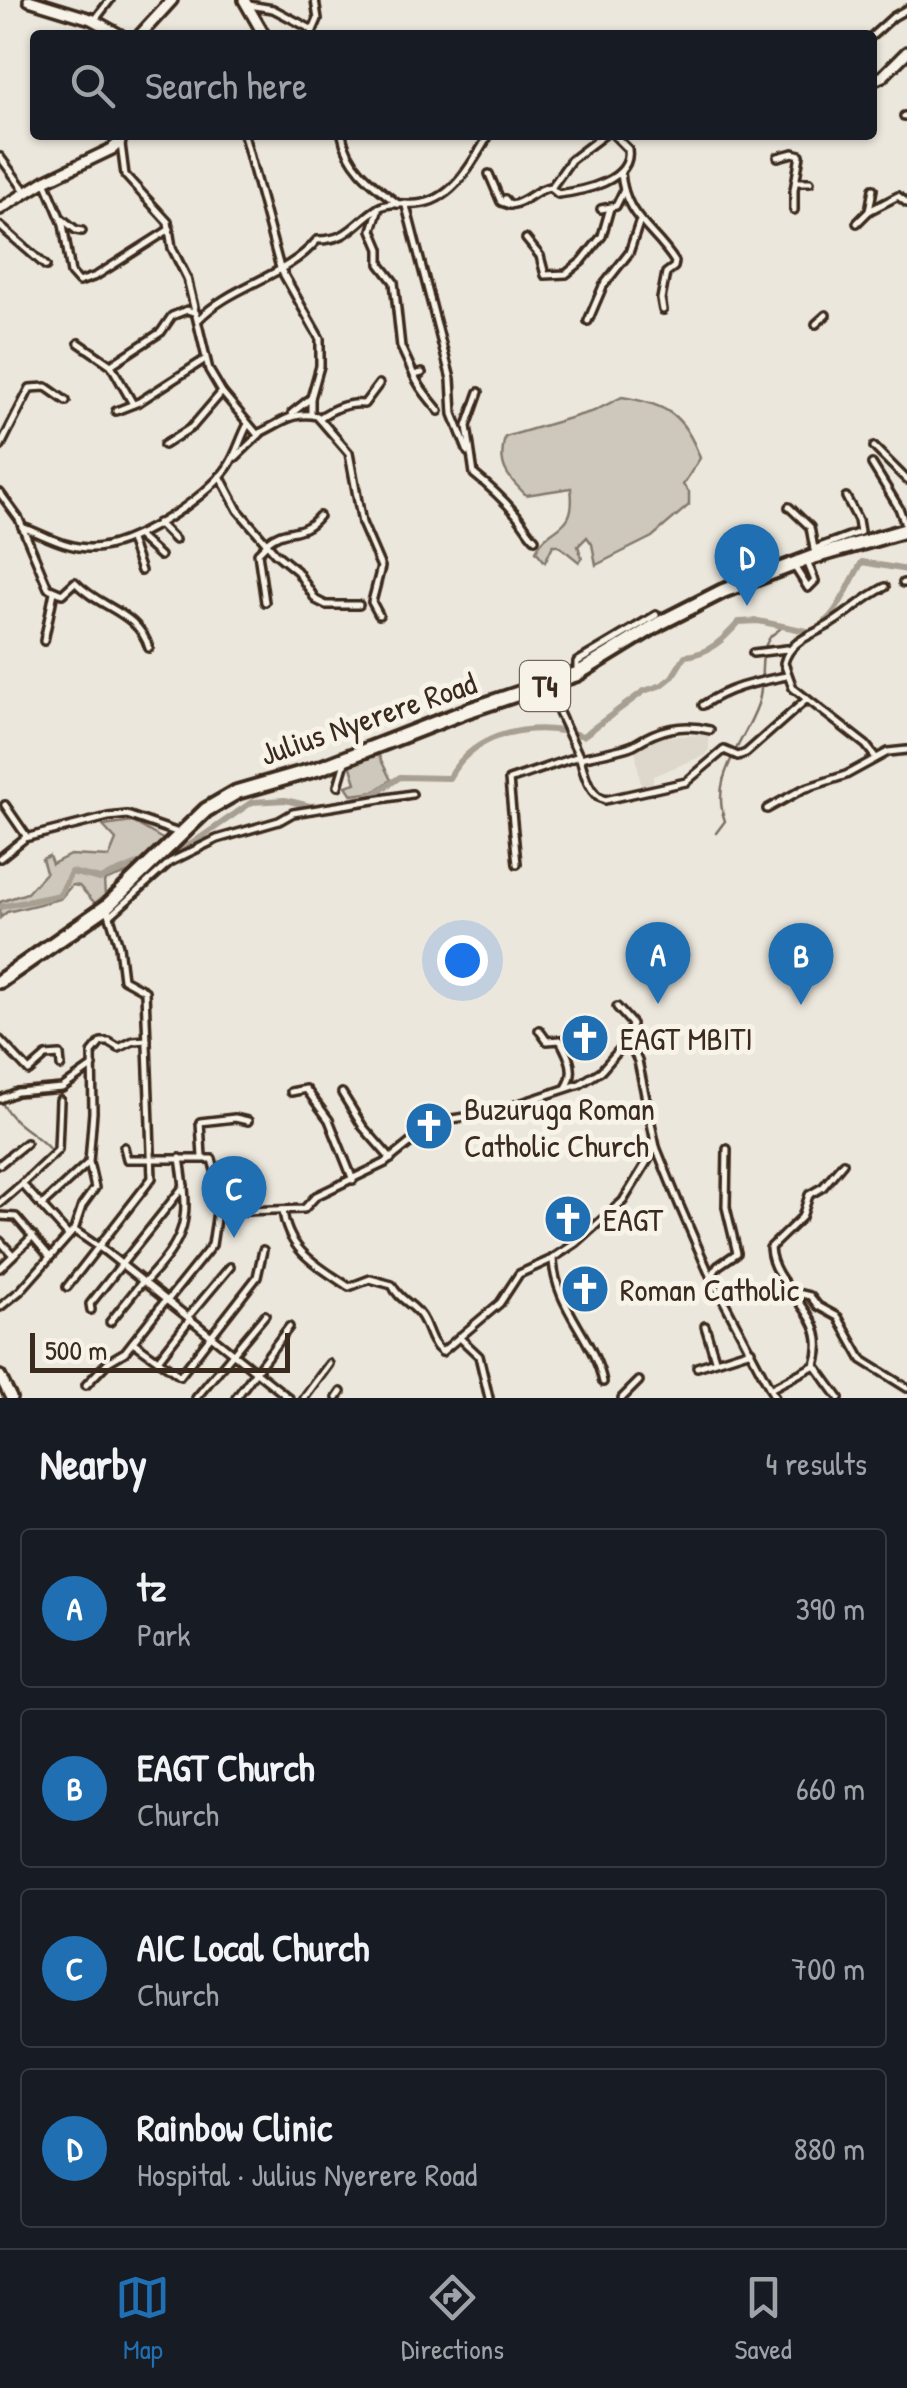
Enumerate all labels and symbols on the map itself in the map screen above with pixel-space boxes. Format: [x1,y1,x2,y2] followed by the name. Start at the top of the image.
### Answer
[714,524,780,606] pin: D
[254,661,482,775] street label: Julius Nyerere Road
[520,661,570,711] road number: T4
[626,922,690,1004] pin: A
[768,922,834,1005] pin: B
[437,935,488,986] your location
[559,1012,611,1064] church icon: EAGT MBITI
[620,1017,753,1060] place label: EAGT MBITI
[464,1087,655,1167] place label: Buzuruga Roman Catholic Church
[403,1100,455,1152] church icon: Buzuruga Roman Catholic Church
[202,1156,266,1238] pin: C
[542,1193,594,1245] church icon: EAGT
[603,1198,664,1241] place label: EAGT
[559,1263,611,1315] church icon: Roman Catholic
[620,1268,800,1311] place label: Roman Catholic
[30,1328,290,1372] scale bar

